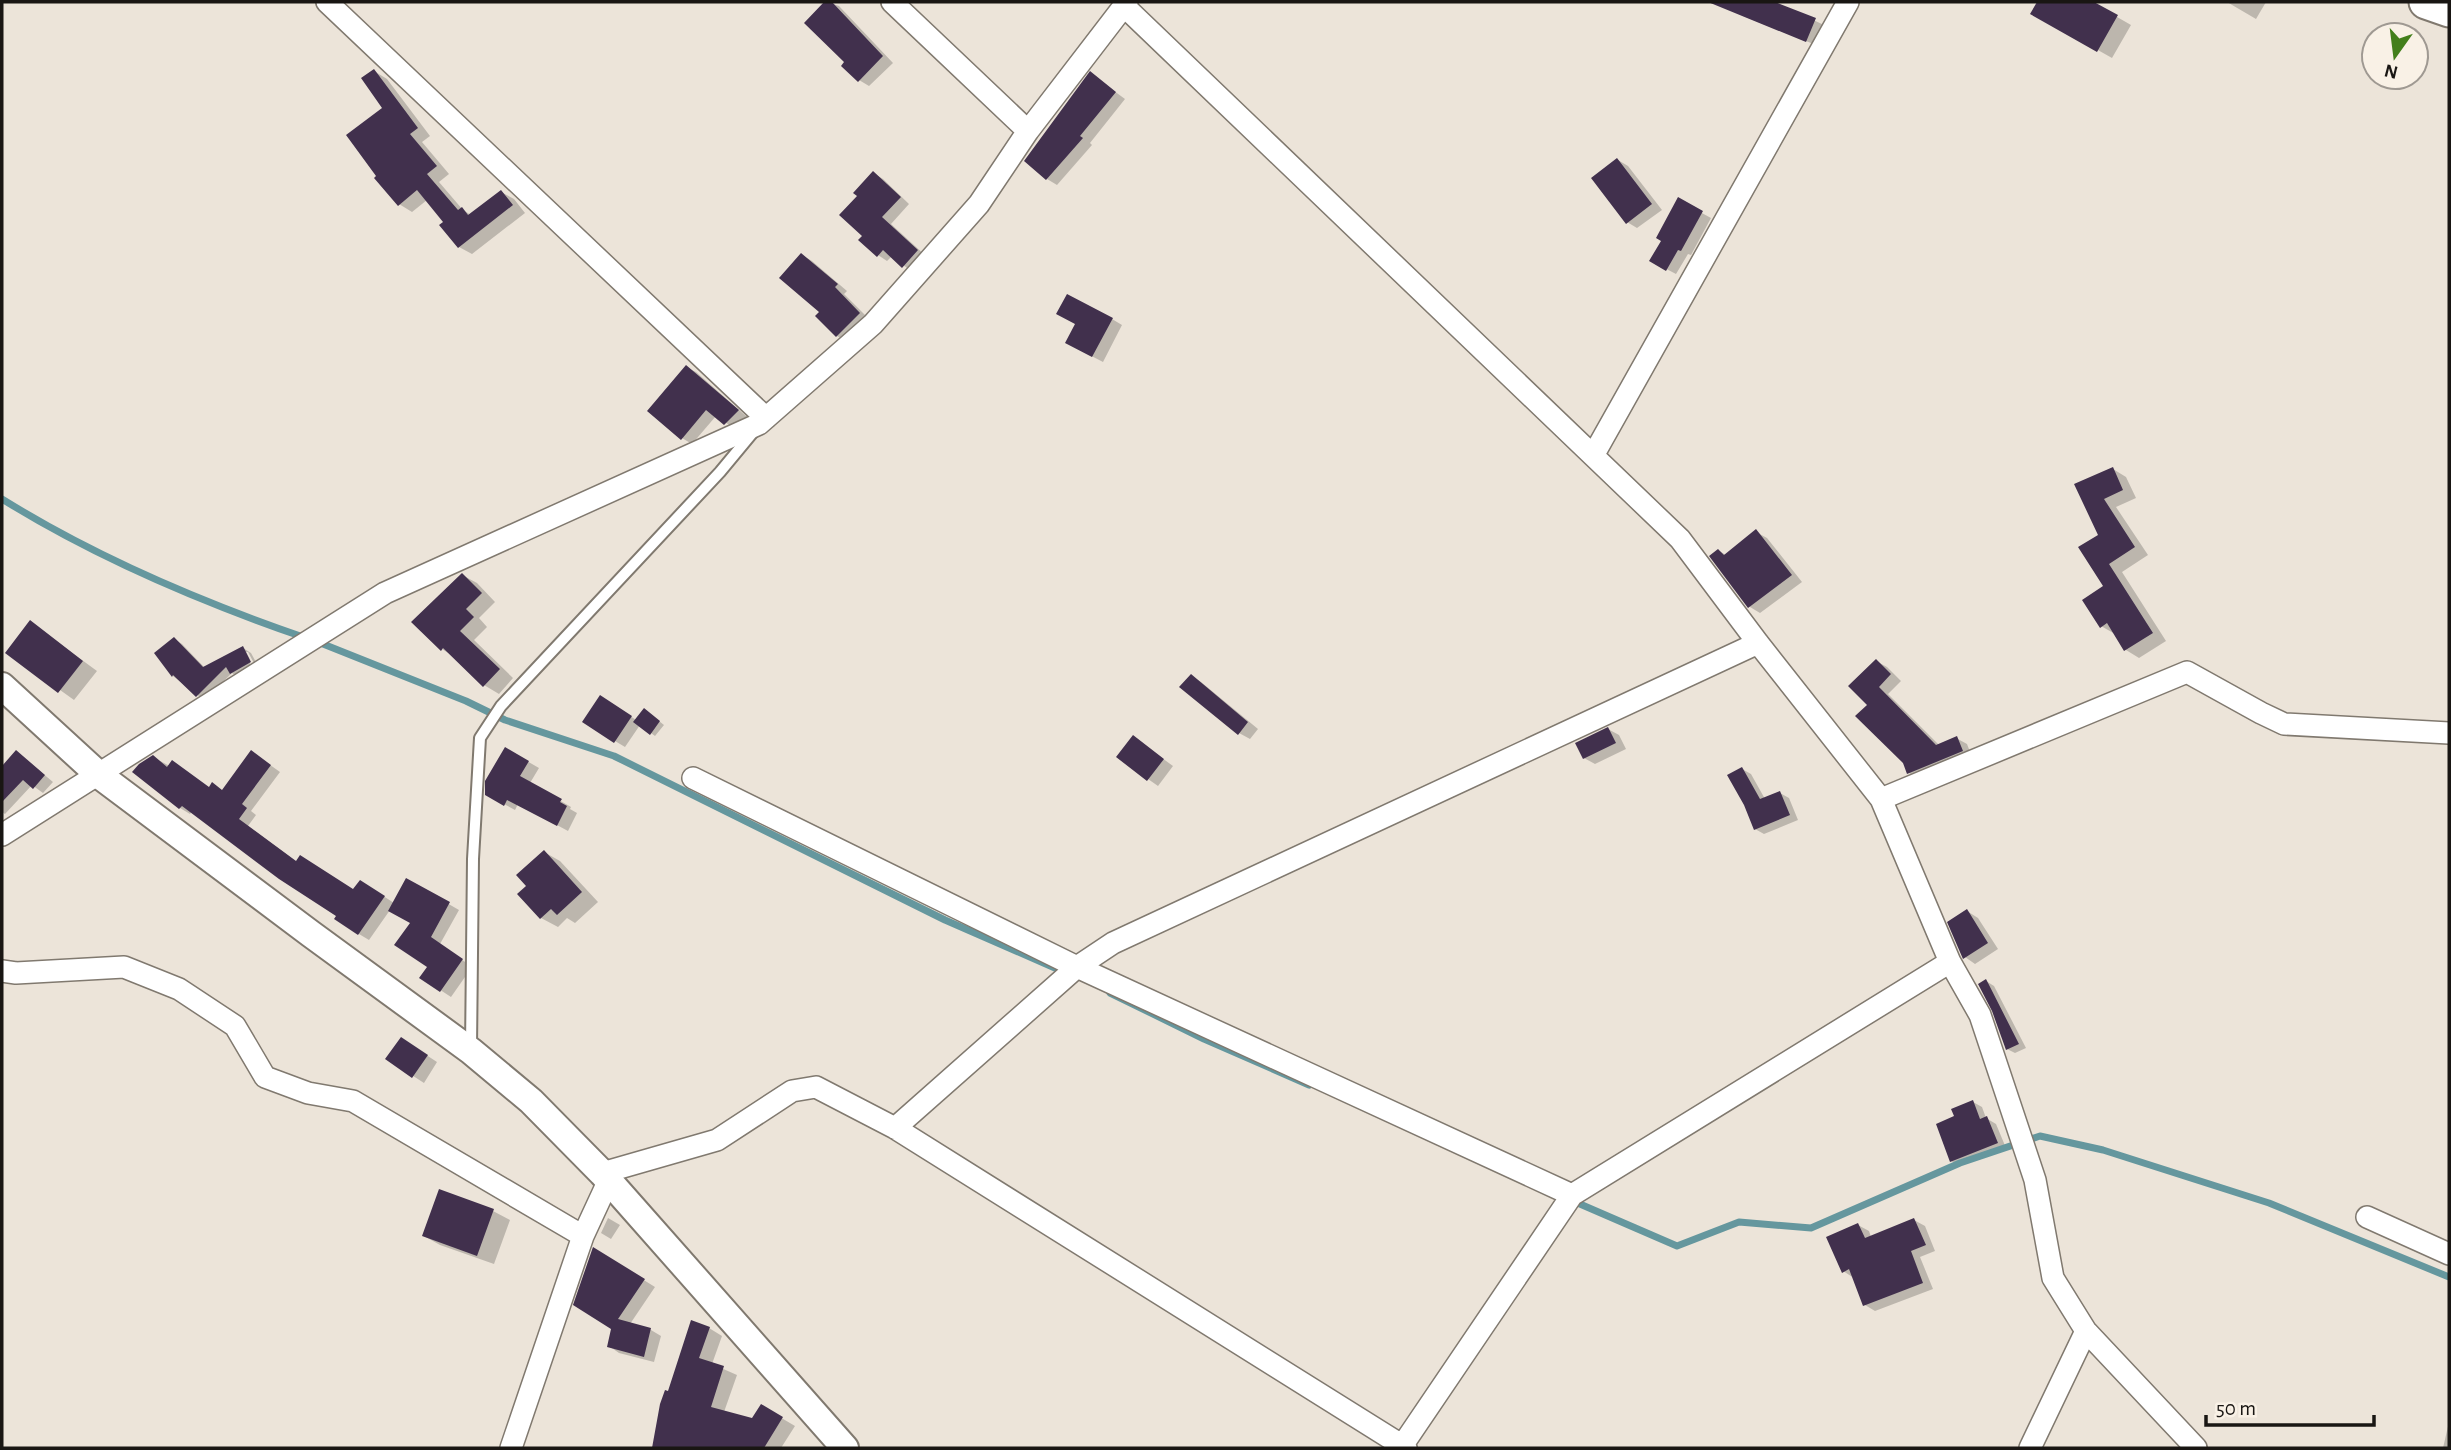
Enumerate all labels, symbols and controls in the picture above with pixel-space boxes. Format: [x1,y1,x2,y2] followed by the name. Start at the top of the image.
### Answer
[2360,21,2430,91] north arrow
[2383,60,2400,82] text: N
[2206,1384,2374,1428] scale bar
[2216,1398,2256,1419] text: 50 m

